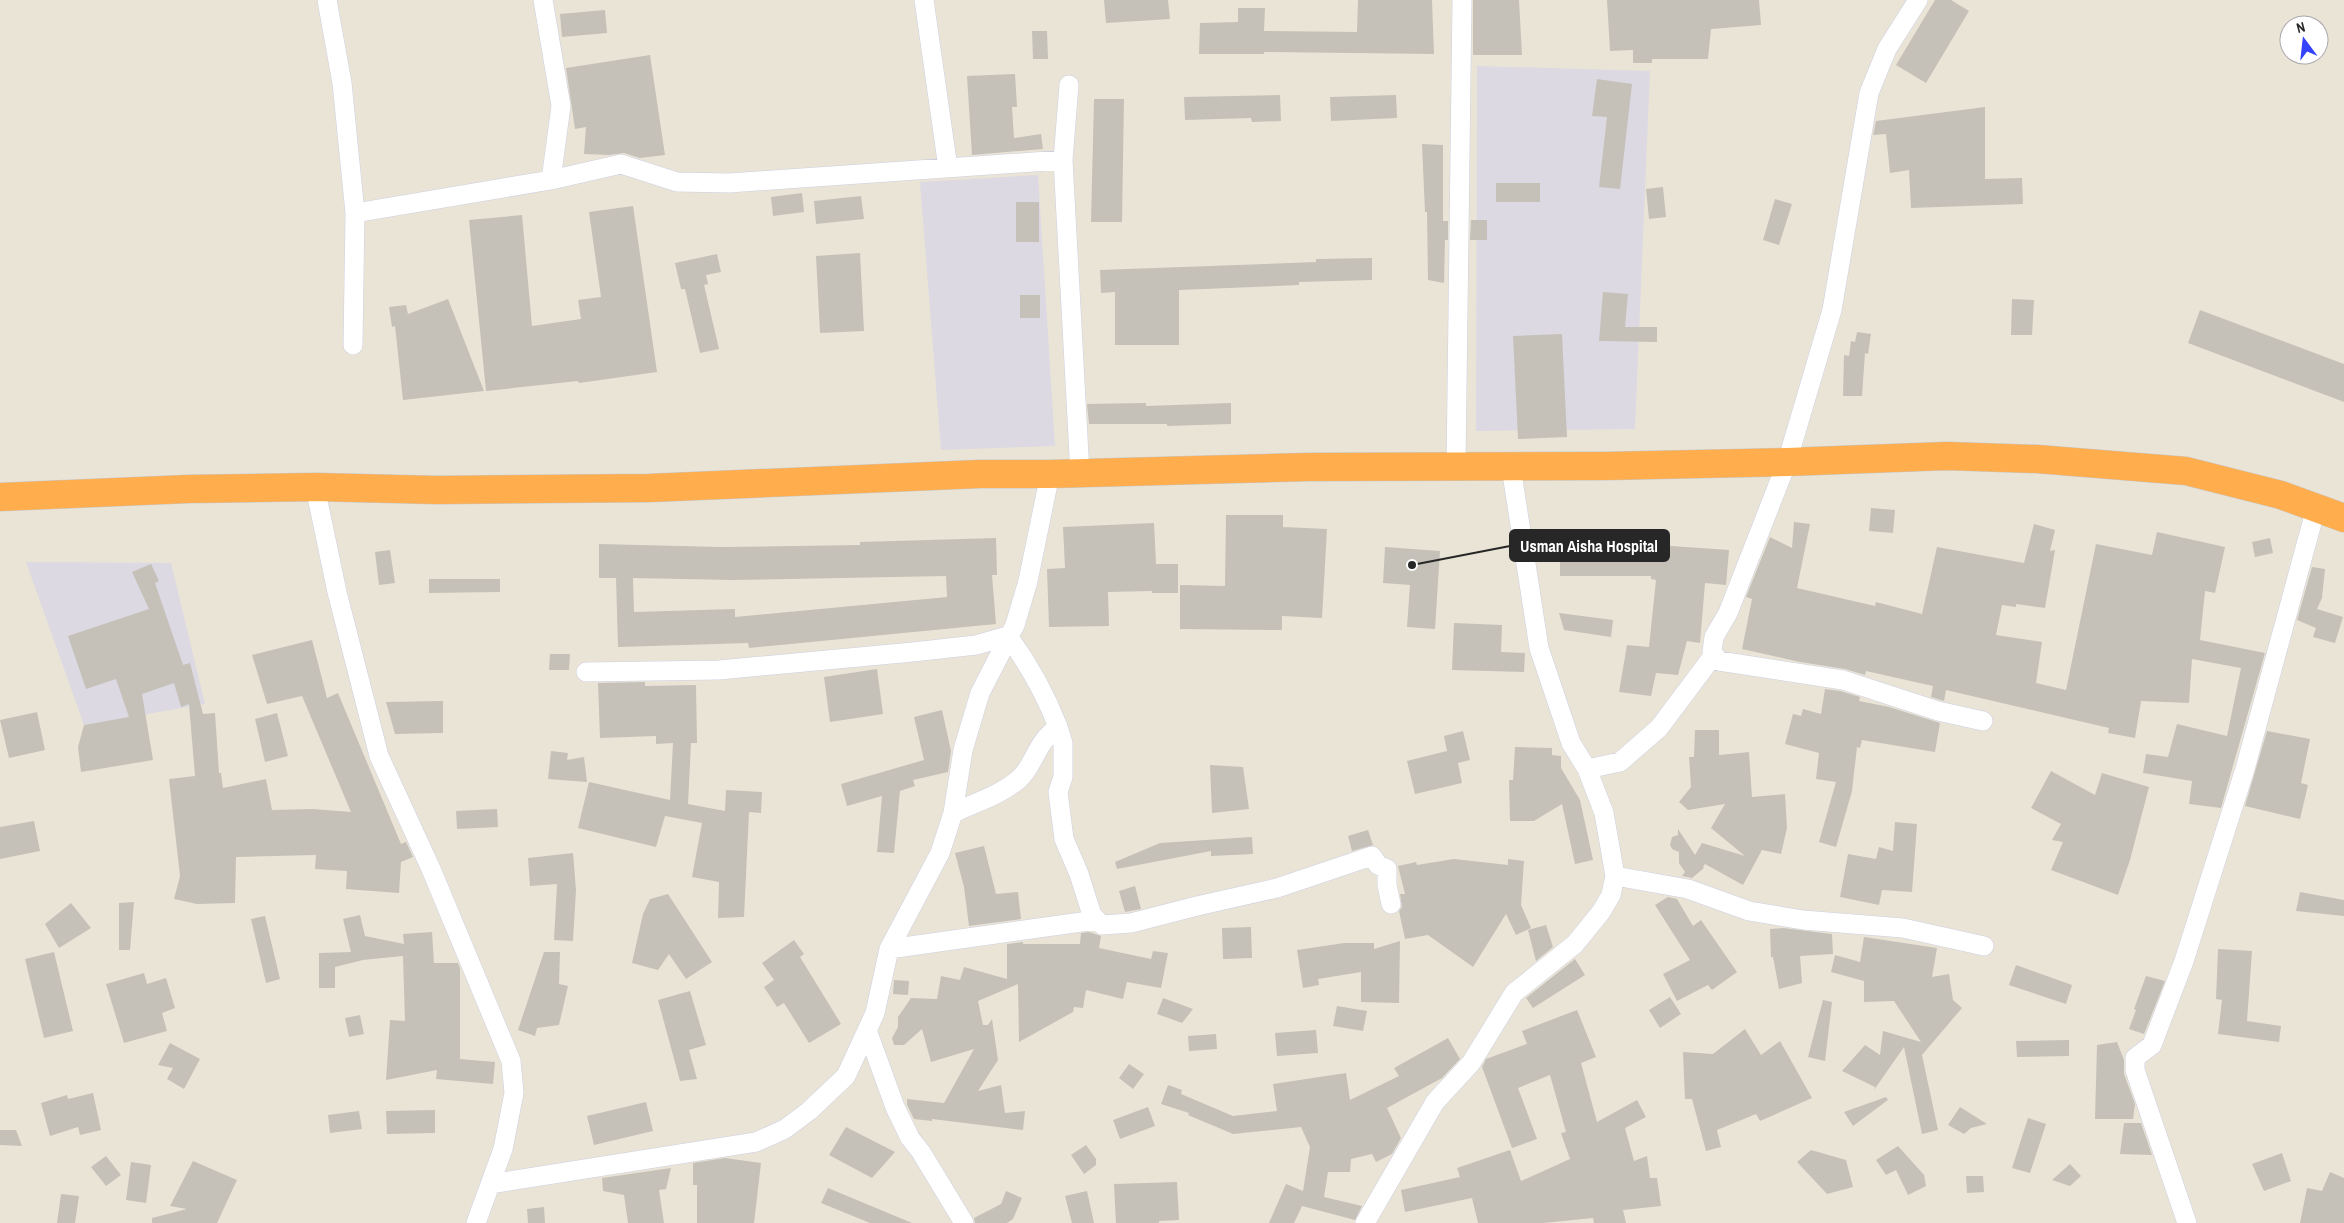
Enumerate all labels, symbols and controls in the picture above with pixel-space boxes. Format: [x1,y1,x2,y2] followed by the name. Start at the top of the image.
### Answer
[2279,15,2329,65] north arrow
[2294,18,2307,37] text: N
[1510,530,1669,561] callout: Usman Aisha Hospital
[1520,535,1658,557] text: Usman Aisha Hospital

